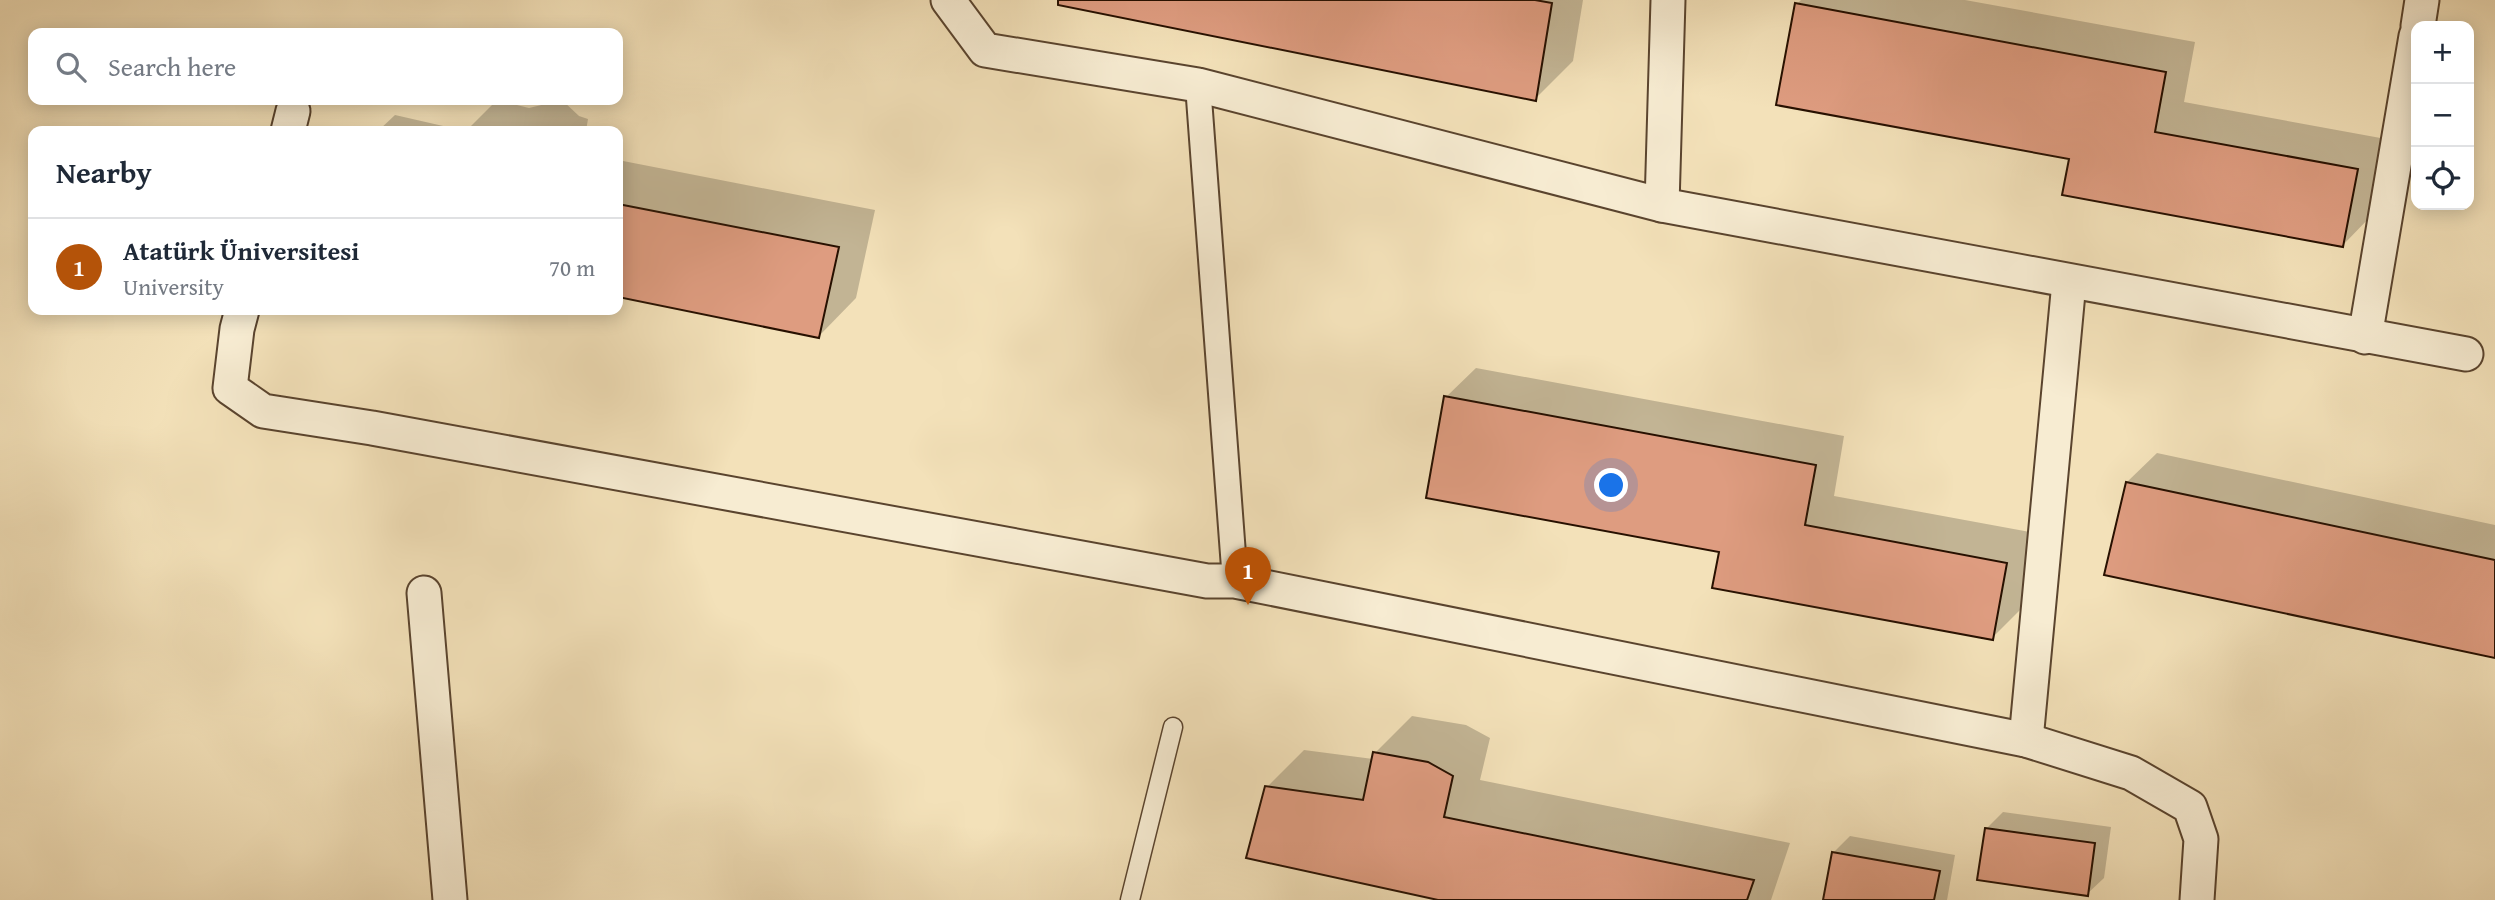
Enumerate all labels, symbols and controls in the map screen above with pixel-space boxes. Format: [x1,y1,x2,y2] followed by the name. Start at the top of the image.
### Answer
[2411,21,2474,210] map controls
[2411,21,2474,84] button: +
[28,28,623,105] search box
[108,47,236,86] text: Search here
[52,48,90,86] icon: search
[2411,84,2474,147] button: −
[2411,147,2474,210] button: locate
[56,150,152,194] text: Nearby
[123,231,359,270] text: Atatürk Üniversitesi
[73,251,85,284] text: 1
[549,251,595,284] text: 70 m
[123,270,224,303] text: University
[1594,468,1628,502] your location
[1225,547,1271,605] pin: 1

